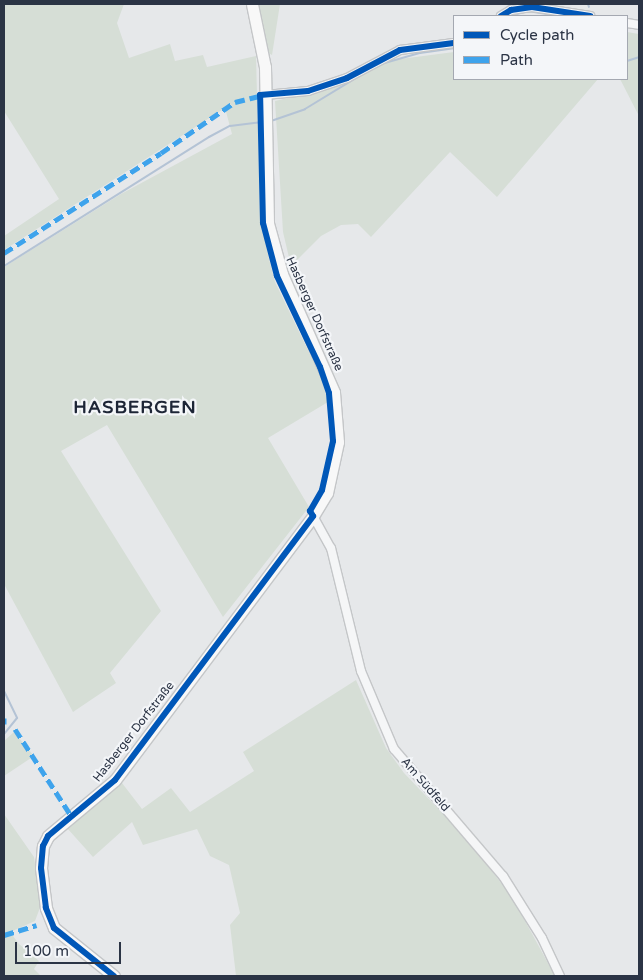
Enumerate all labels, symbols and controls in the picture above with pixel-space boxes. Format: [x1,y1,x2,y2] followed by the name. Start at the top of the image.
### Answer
[453,15,628,80] legend
[500,26,574,44] text: Cycle path
[500,51,533,69] text: Path
[282,255,346,373] street label: Hasberger Dorfstraße
[72,396,198,418] district label: HASBERGEN
[90,679,178,785] street label: Hasberger Dorfstraße
[398,755,452,815] street label: Am Südfeld
[18,932,124,964] scale bar
[23,942,69,960] text: 100 m

